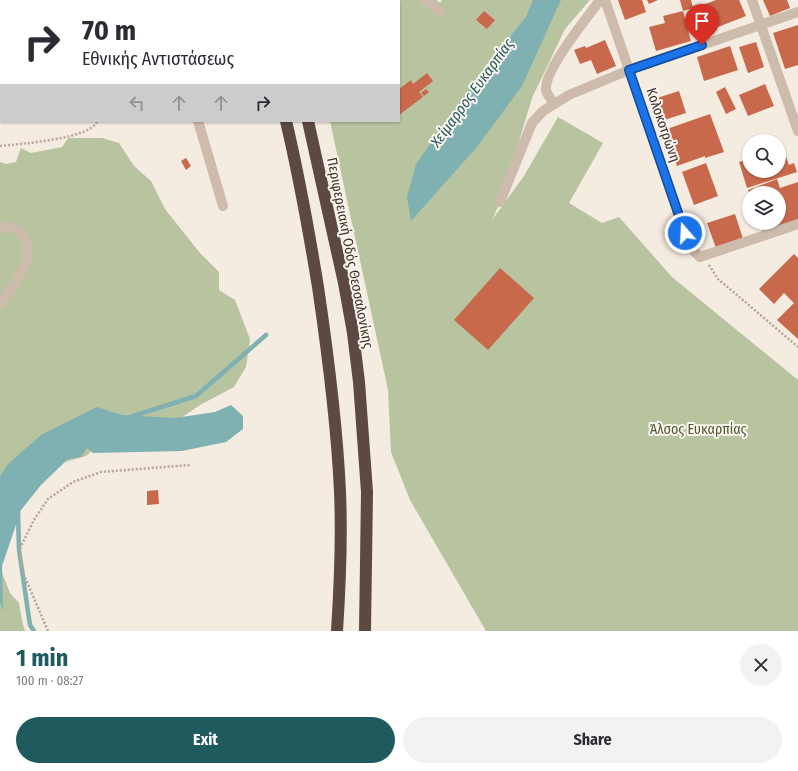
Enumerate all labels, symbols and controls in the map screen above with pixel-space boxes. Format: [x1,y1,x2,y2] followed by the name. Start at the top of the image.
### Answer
[685,4,719,45] pin
[691,10,713,32] icon: arrive
[82,14,136,47] text: 70 m
[16,16,68,68] icon: right
[426,35,518,152] water label: Χείμαρρος Ευκαρπίας
[82,48,234,70] text: Εθνικής Αντιστάσεως
[642,86,684,164] street label: Κολοκοτρώνη
[126,92,148,114] icon: left
[168,92,190,114] icon: ahead
[210,92,232,114] icon: ahead
[252,92,274,114] icon: right
[742,134,786,230] map controls
[742,134,786,178] button: search
[323,156,377,350] street label: Περιφερειακή Οδός Θεσσαλονίκης
[742,186,786,230] button: layers
[664,212,706,254] position arrow
[650,421,747,438] park label: Άλσος Ευκαρπίας
[16,644,68,672] text: 1 min
[740,644,782,686] button: close
[16,673,83,688] text: 100 m · 08:27
[16,717,395,763] button: Exit
[403,717,782,763] button: Share

